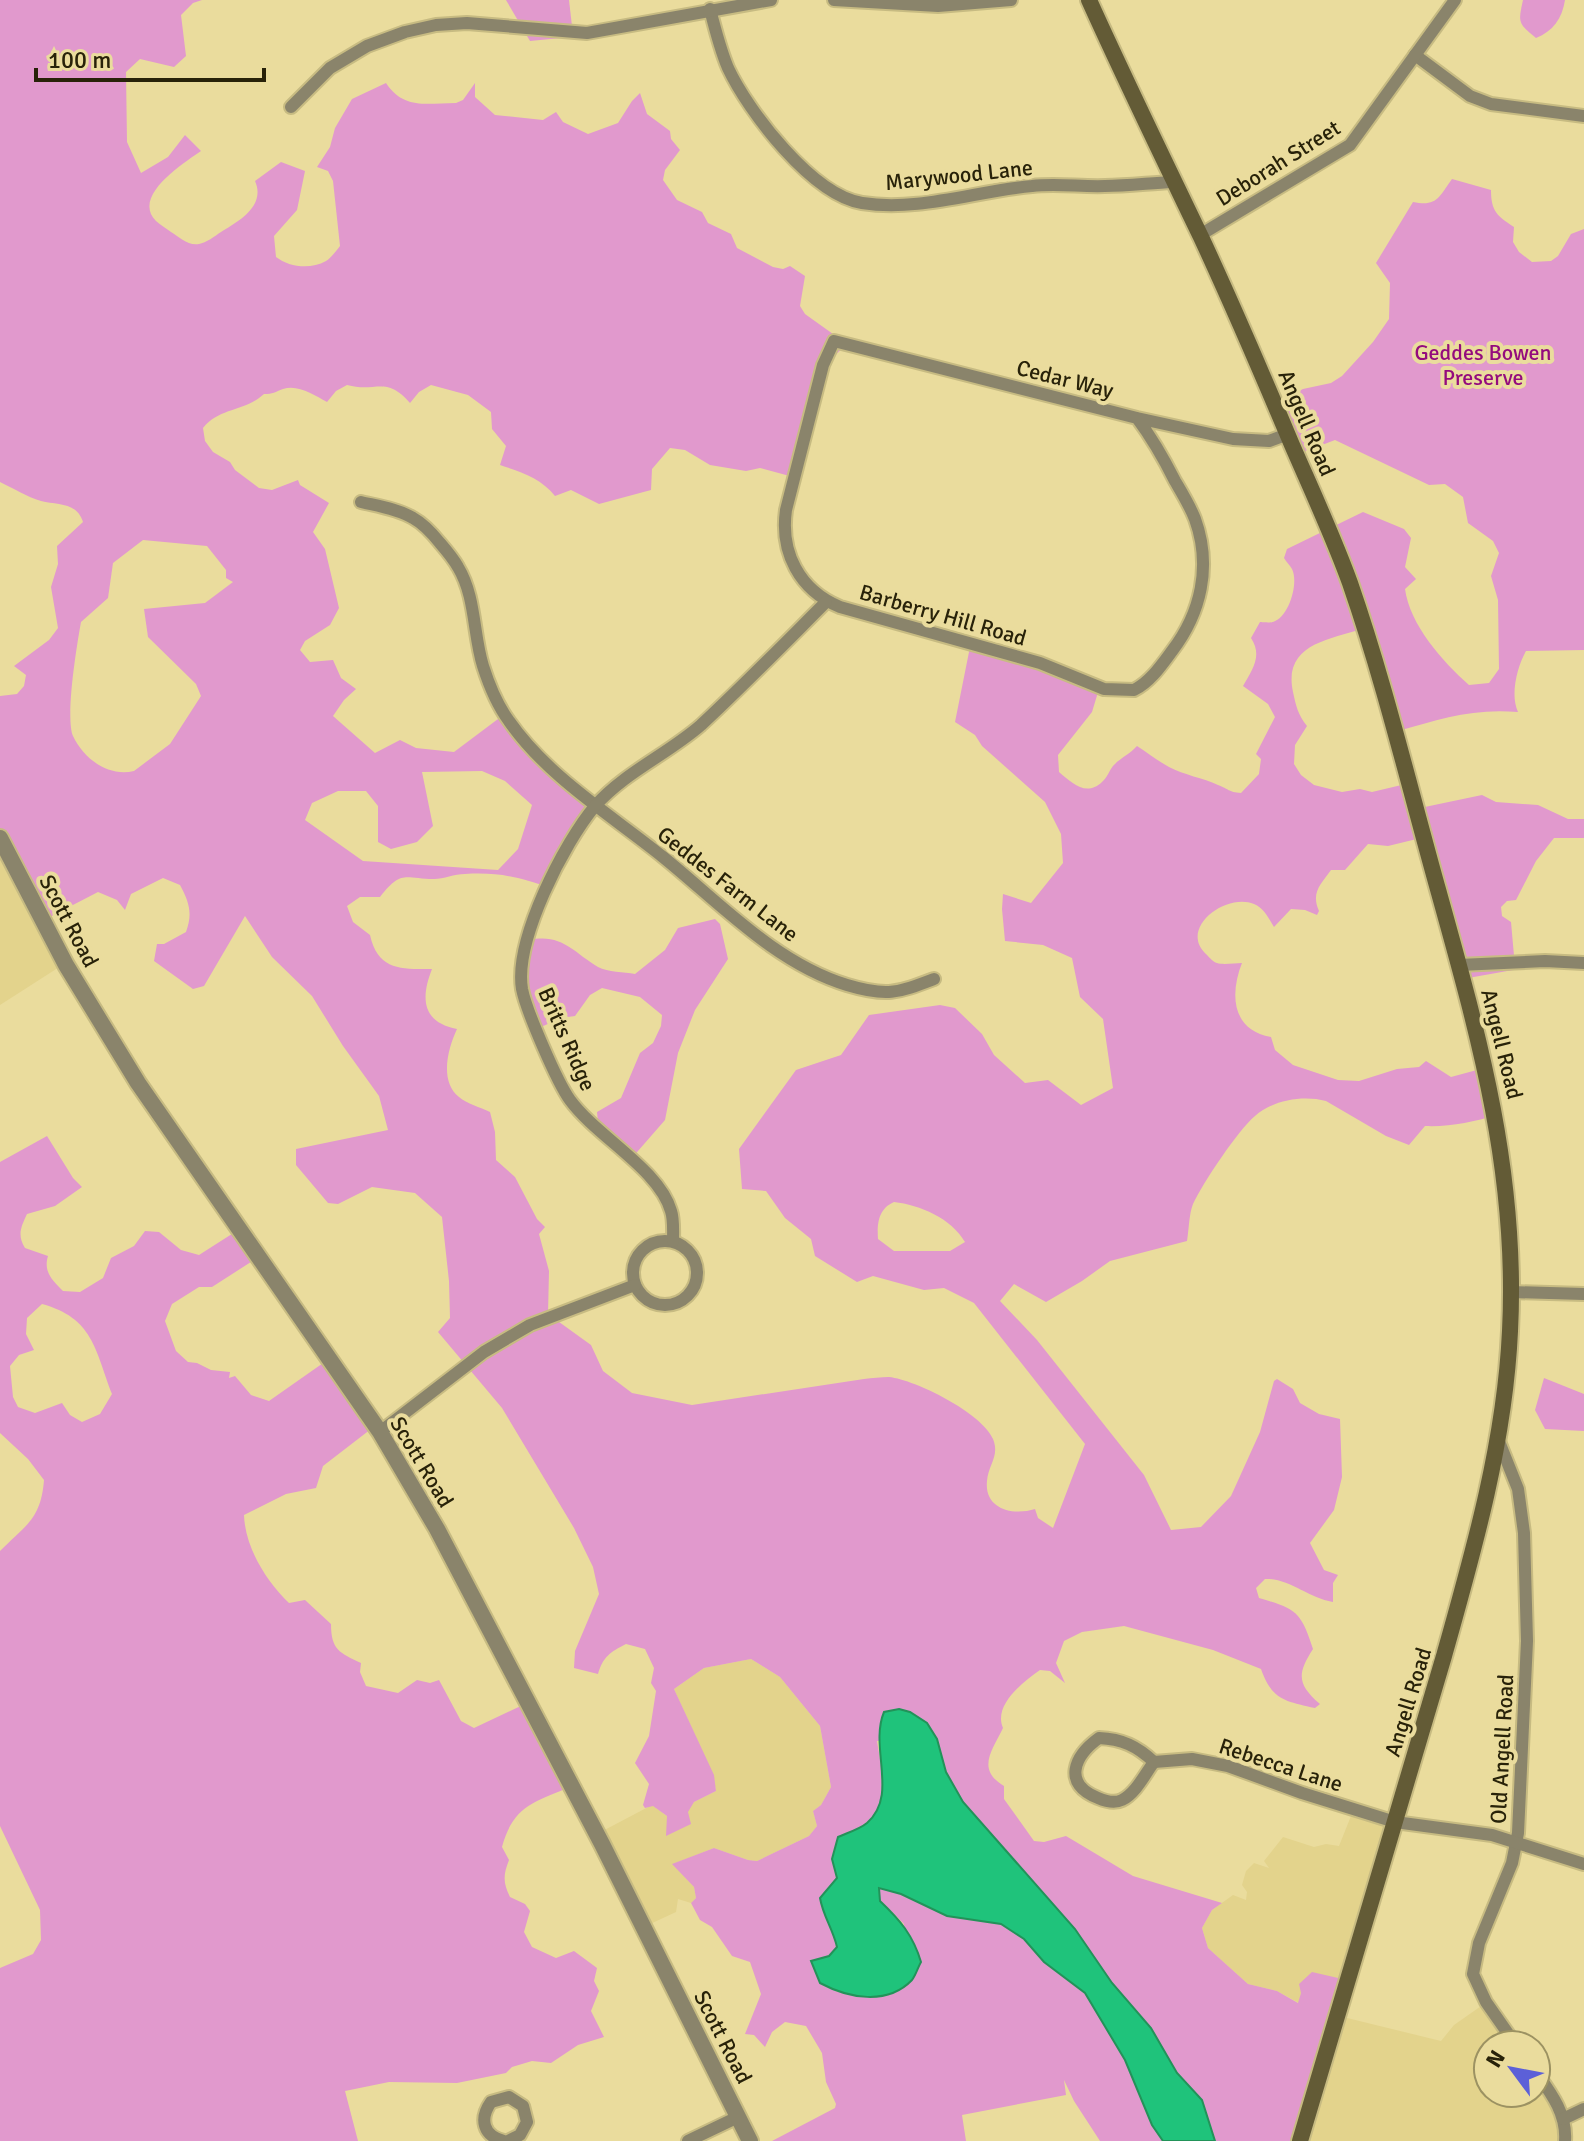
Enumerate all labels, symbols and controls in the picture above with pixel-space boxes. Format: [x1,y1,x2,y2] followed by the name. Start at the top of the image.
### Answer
[36,32,264,82] scale bar
[48,45,111,75] text: 100 m
[1211,114,1345,212] street label: Deborah Street
[884,154,1034,196] street label: Marywood Lane
[1414,339,1552,391] park label: Geddes Bowen Preserve
[1014,354,1117,404] street label: Cedar Way
[1273,366,1341,480] street label: Angell Road
[856,578,1030,652] street label: Barberry Hill Road
[652,820,804,948] street label: Geddes Farm Lane
[33,870,105,972] street label: Scott Road
[532,983,602,1095] street label: Britts Ridge
[1475,986,1529,1102] street label: Angell Road
[384,1412,460,1512] street label: Scott Road
[1379,1644,1437,1760] street label: Angell Road
[1485,1673,1519,1825] street label: Old Angell Road
[1216,1732,1346,1798] street label: Rebecca Lane
[688,1986,758,2088] street label: Scott Road
[1472,2029,1552,2109] north arrow
[1480,2045,1511,2072] text: N

